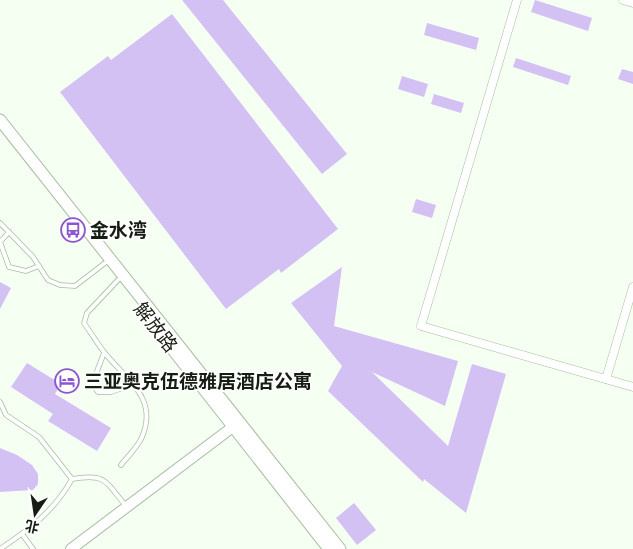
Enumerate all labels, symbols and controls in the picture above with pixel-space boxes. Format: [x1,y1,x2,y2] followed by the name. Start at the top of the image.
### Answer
[60,217,86,243] bus stop icon: 金水湾
[90,218,147,243] place label: 金水湾
[128,297,183,357] street label: 解放路
[54,368,80,394] hotel icon: 三亚奥克伍德雅居酒店公寓
[84,369,312,394] place label: 三亚奥克伍德雅居酒店公寓
[10,489,60,539] north arrow
[23,516,41,537] text: 北

